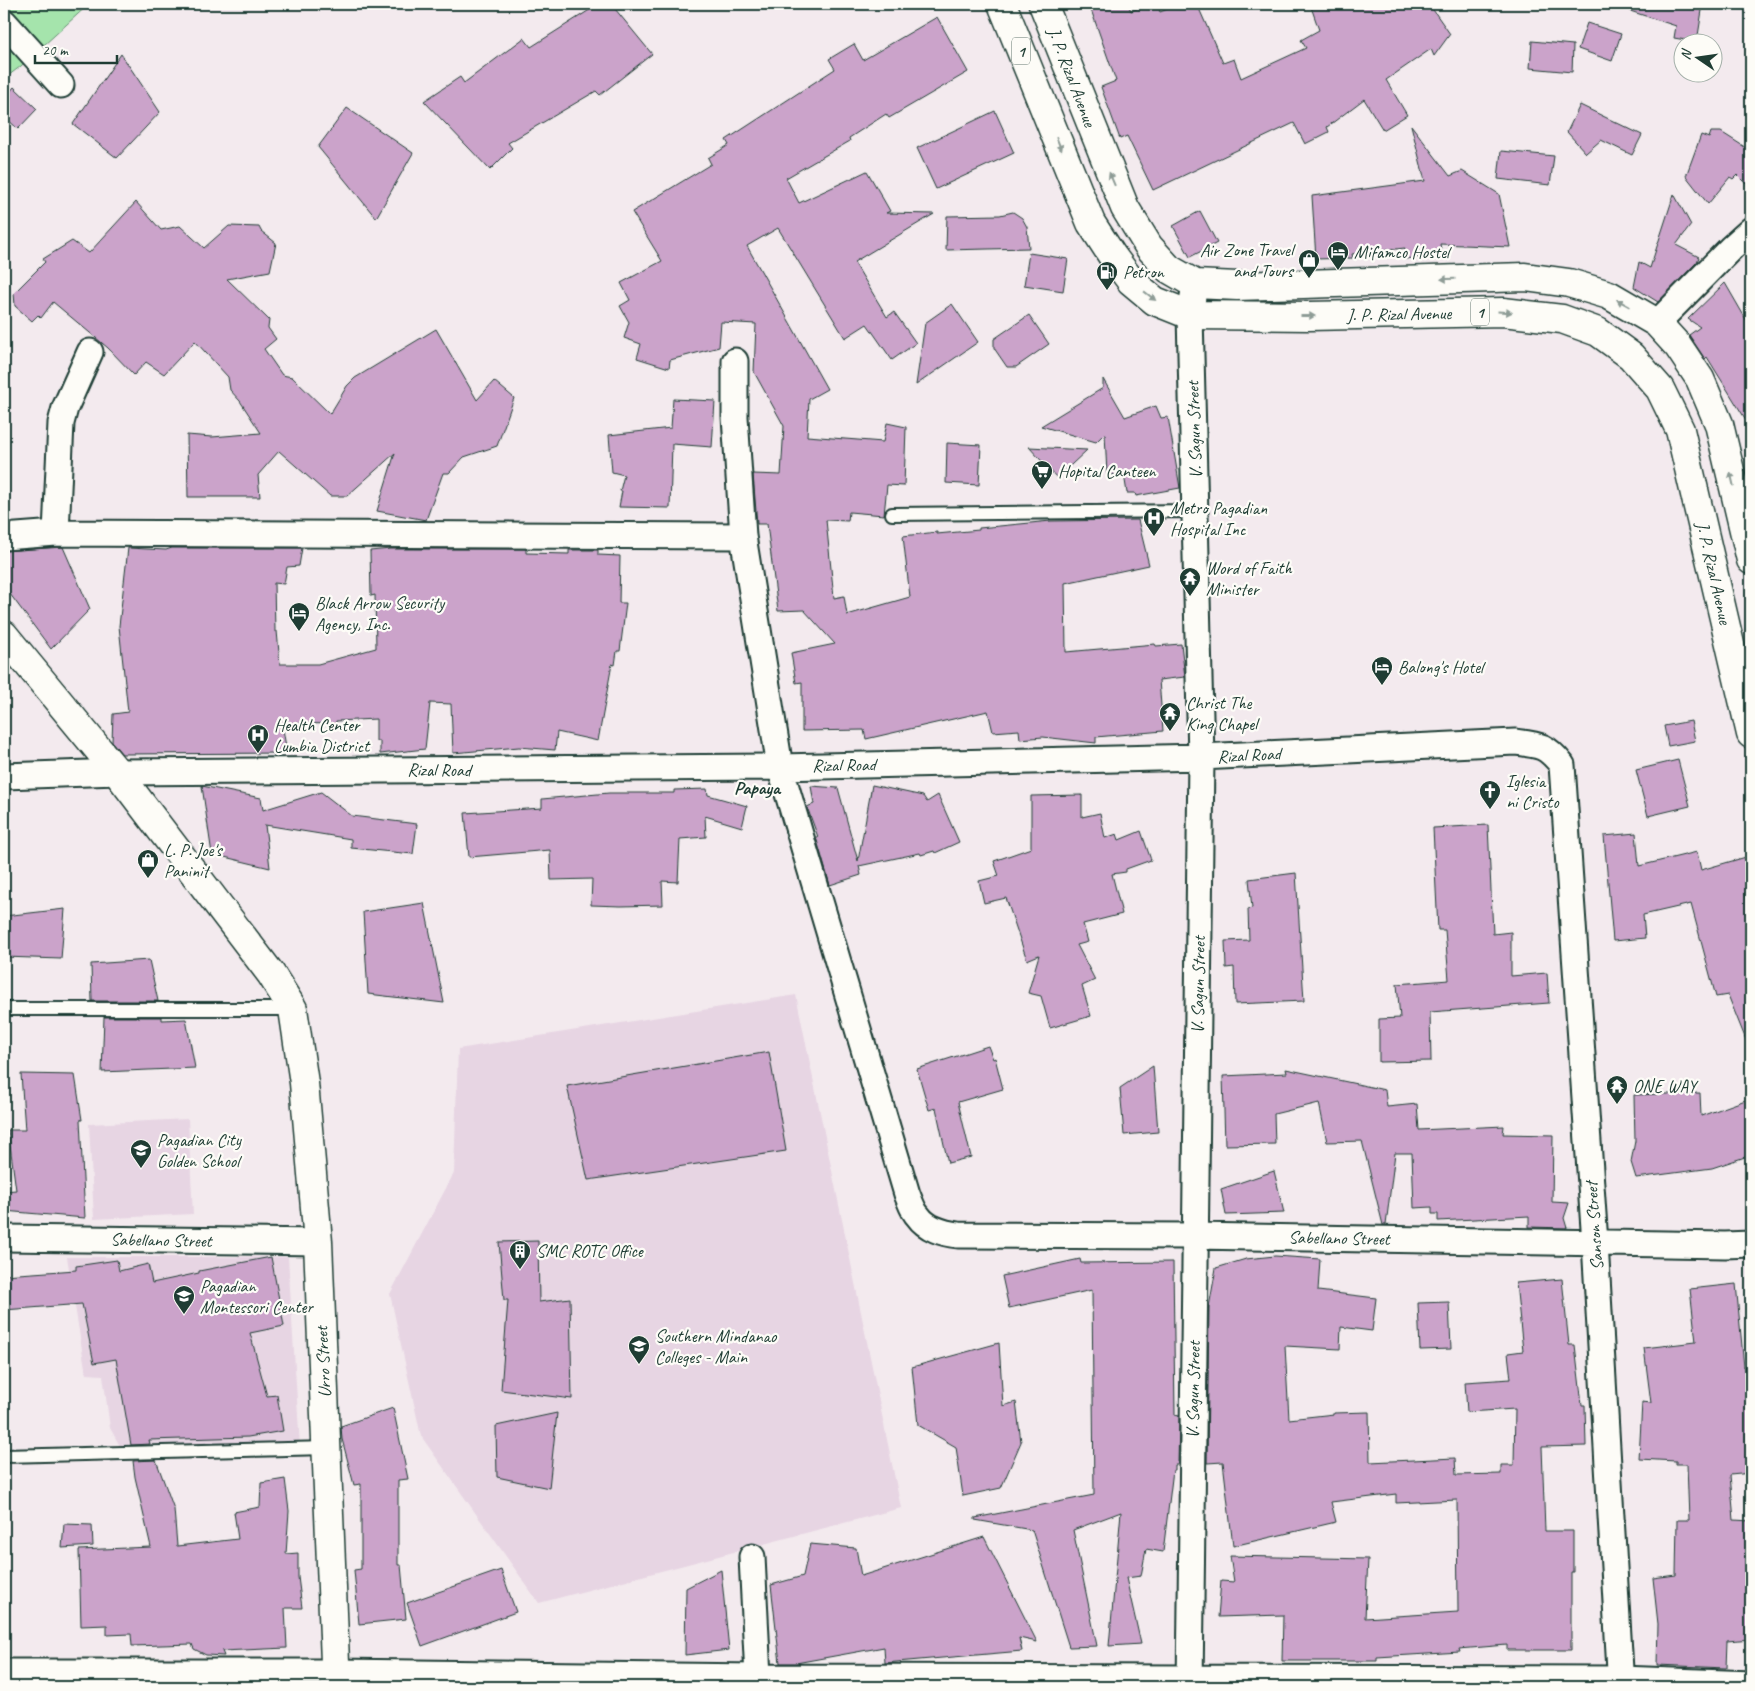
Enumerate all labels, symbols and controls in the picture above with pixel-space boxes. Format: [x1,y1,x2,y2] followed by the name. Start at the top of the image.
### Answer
[1043,23,1101,131] street label: J. P. Rizal Avenue
[35,32,118,64] scale bar
[1672,32,1722,82] north arrow
[1012,37,1030,64] road number: 1
[42,41,69,60] text: 20 m
[1677,47,1696,61] text: N
[1055,137,1063,151] one-way arrow
[1108,172,1116,186] one-way arrow
[1200,239,1296,282] place label: Air Zone Travel and Tours
[1326,240,1350,271] hotel icon: Mifamco Hostel
[1354,241,1452,263] place label: Mifamco Hostel
[1297,248,1321,279] shop icon: Air Zone Travel and Tours
[1095,260,1119,291] fuel station icon: Petron
[1123,261,1165,283] place label: Petron
[1440,275,1456,283] one-way arrow
[1143,291,1156,302] one-way arrow
[1471,298,1489,326] road number: 1
[1617,299,1630,308] one-way arrow
[1346,302,1452,326] street label: J. P. Rizal Avenue
[1498,309,1514,317] one-way arrow
[1300,312,1316,320] one-way arrow
[1181,379,1207,479] street label: V. Sagun Street
[1030,459,1054,490] supermarket icon: Hopital Canteen
[1058,460,1157,482] place label: Hopital Canteen
[1728,471,1736,486] one-way arrow
[1170,497,1268,540] place label: Metro Pagadian Hospital Inc
[1142,506,1166,537] hospital icon: Metro Pagadian Hospital Inc
[1691,519,1737,627] street label: J. P. Rizal Avenue
[1206,557,1293,600] place label: Word of Faith Minister
[1178,566,1202,597] temple icon: Word of Faith Minister
[315,592,446,635] place label: Black Arrow Security Agency, Inc.
[287,601,311,632] hotel icon: Black Arrow Security Agency, Inc.
[1370,655,1394,686] hotel icon: Balong's Hotel
[1398,656,1486,678] place label: Balong's Hotel
[1186,692,1260,735] place label: Christ The King Chapel
[1158,701,1182,732] temple icon: Christ The King Chapel
[274,714,371,757] place label: Health Center Lumbia District
[246,723,270,754] hospital icon: Health Center Lumbia District
[1217,742,1284,768] street label: Rizal Road
[812,753,879,777] street label: Rizal Road
[407,759,474,781] street label: Rizal Road
[1506,770,1560,813] place label: Iglesia ni Cristo
[734,776,782,800] district label: Papaya
[1478,779,1502,810] church icon: Iglesia ni Cristo
[164,839,223,882] place label: L. P. Joe's Paninit
[136,848,160,879] shop icon: L. P. Joe's Paninit
[1186,934,1210,1034] street label: V. Sagun Street
[1605,1074,1629,1105] temple icon: ONE WAY
[1633,1075,1699,1097] place label: ONE WAY
[157,1129,243,1172] place label: Pagadian City Golden School
[129,1138,153,1169] school or university icon: Pagadian City Golden School
[1580,1178,1608,1271] street label: Sanson Street
[1288,1226,1392,1250] street label: Sabellano Street
[110,1228,214,1252] street label: Sabellano Street
[508,1239,532,1270] building icon: SMC ROTC Office
[536,1240,644,1262] place label: SMC ROTC Office
[200,1275,314,1318] place label: Pagadian Montessori Center
[172,1284,196,1315] school or university icon: Pagadian Montessori Center
[310,1324,336,1398] street label: Urro Street
[655,1325,778,1368] place label: Southern Mindanao Colleges - Main
[627,1334,651,1365] school or university icon: Southern Mindanao Colleges - Main
[1181,1339,1205,1439] street label: V. Sagun Street

